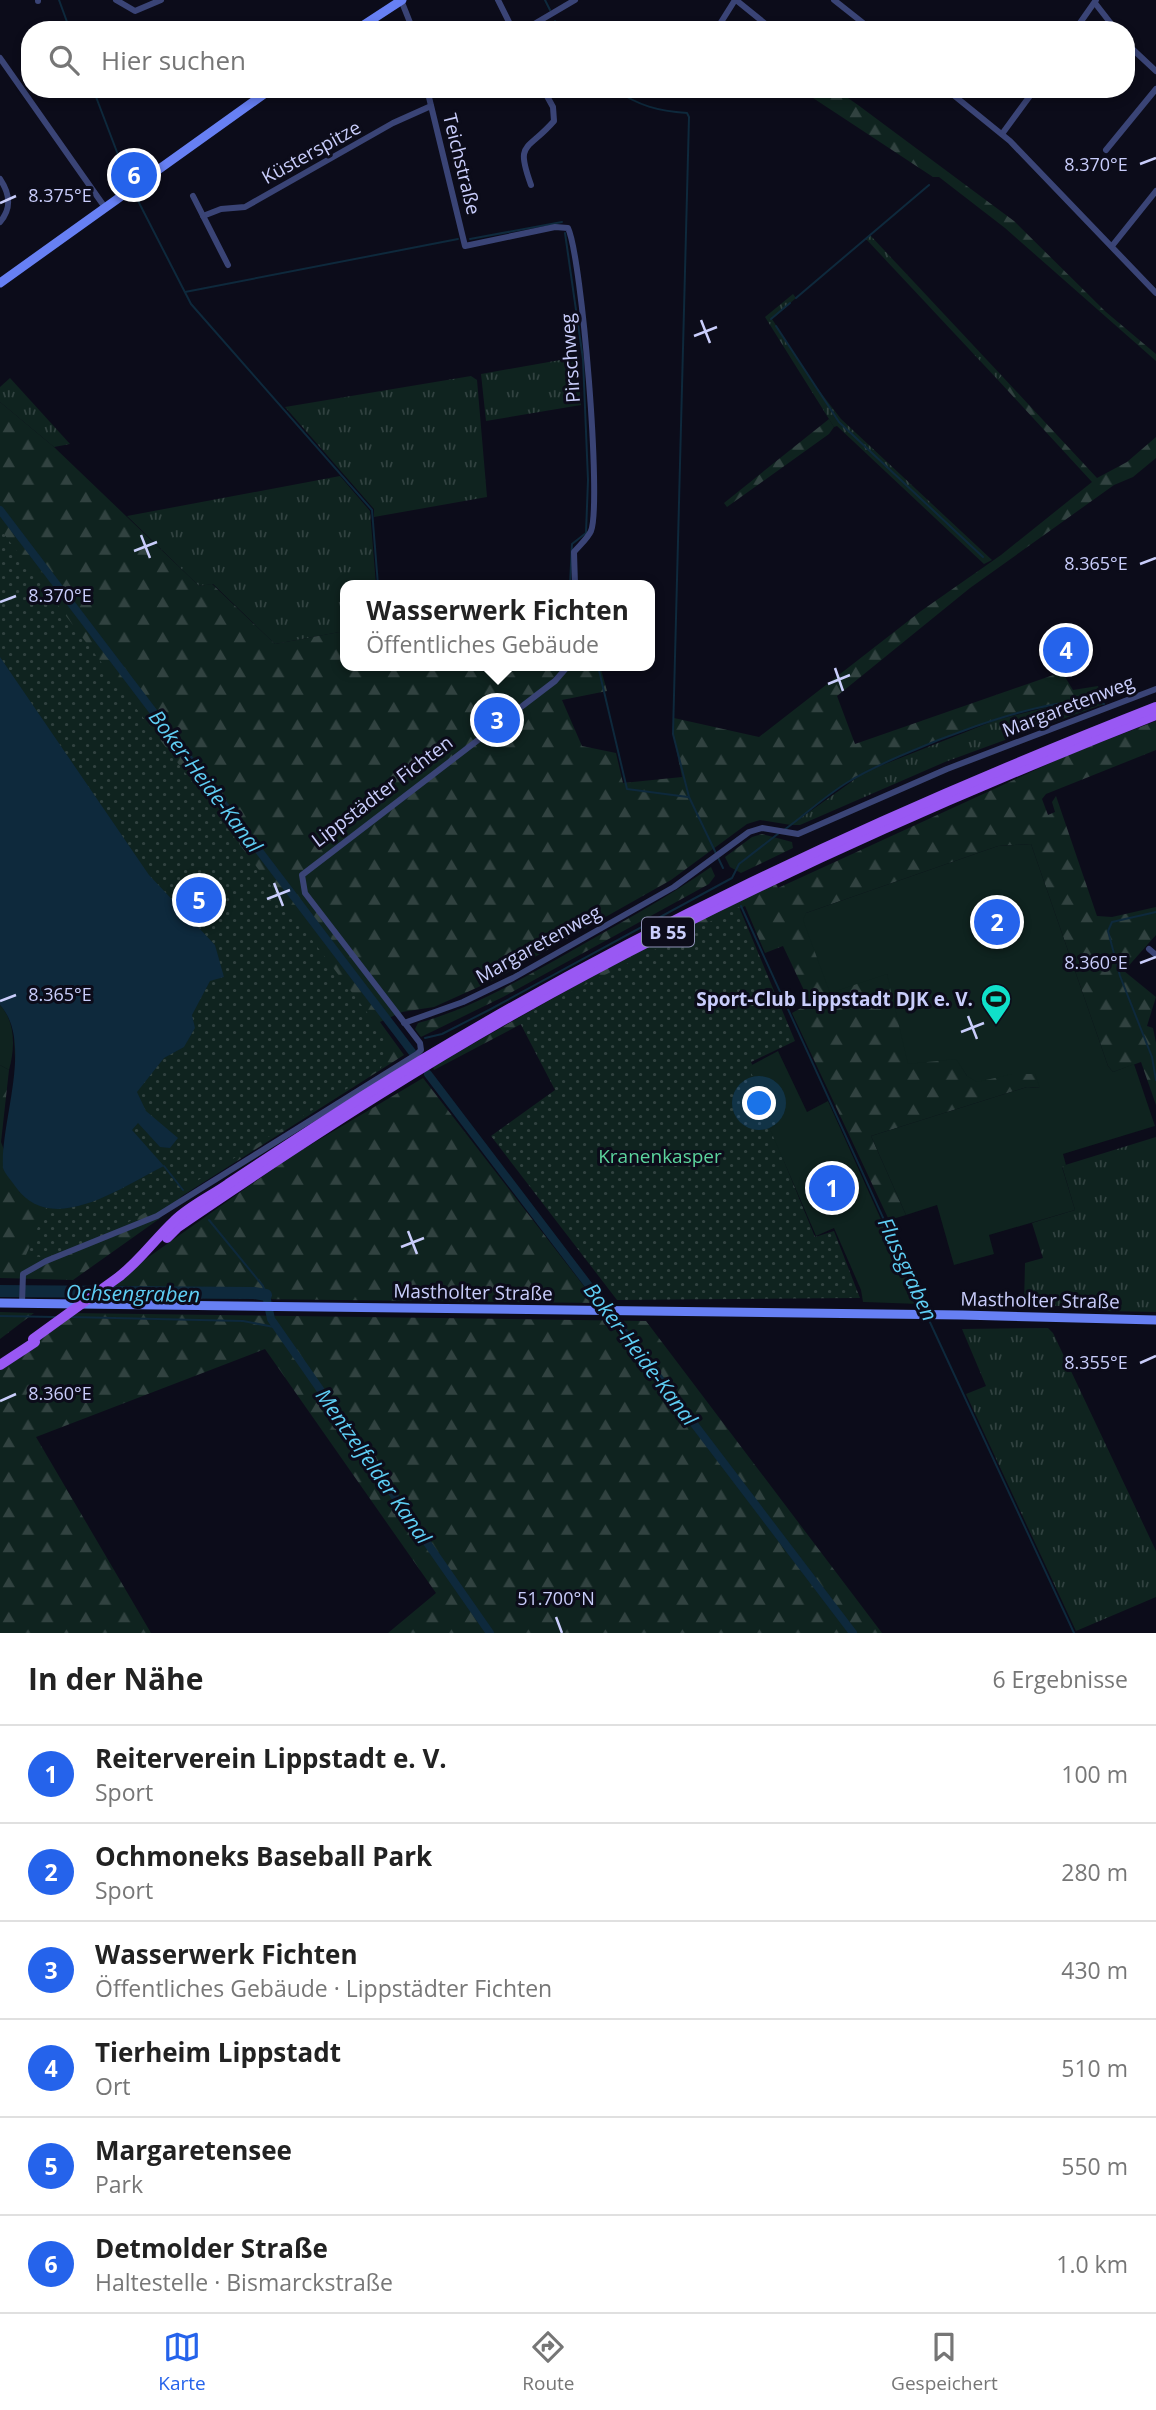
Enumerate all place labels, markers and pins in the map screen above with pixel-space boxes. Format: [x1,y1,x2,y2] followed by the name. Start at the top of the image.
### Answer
[111,149,157,201] pin: 6
[1043,624,1089,676] pin: 4
[474,694,520,746] pin: 3
[176,874,222,926] pin: 5
[974,896,1020,948] pin: 2
[979,982,1013,1026] sports icon: Sport-Club Lippstadt DJK e. V.
[696,986,973,1012] place label: Sport-Club Lippstadt DJK e. V.
[809,1162,855,1214] pin: 1

